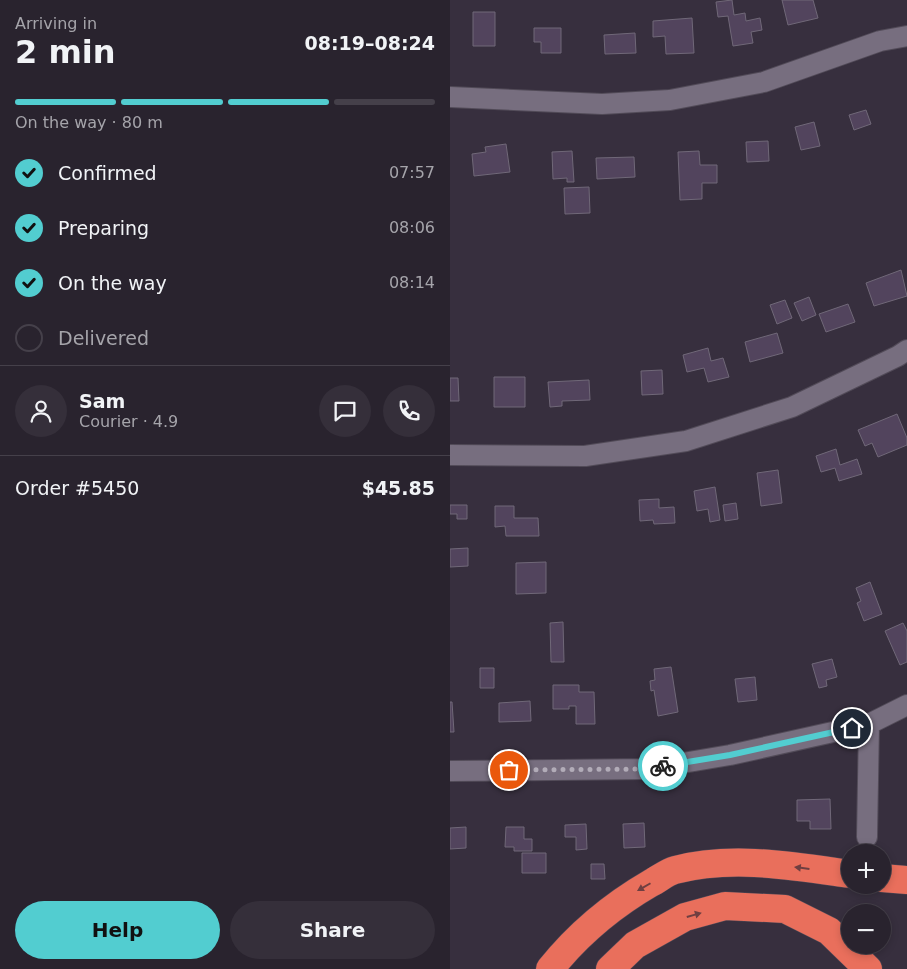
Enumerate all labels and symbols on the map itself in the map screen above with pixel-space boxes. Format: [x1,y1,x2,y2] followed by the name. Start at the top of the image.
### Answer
[831,707,873,749] pin
[638,741,688,791] courier
[488,749,530,791] pin
[793,864,809,872] one-way arrow
[637,883,652,891] one-way arrow
[687,910,702,918] one-way arrow

